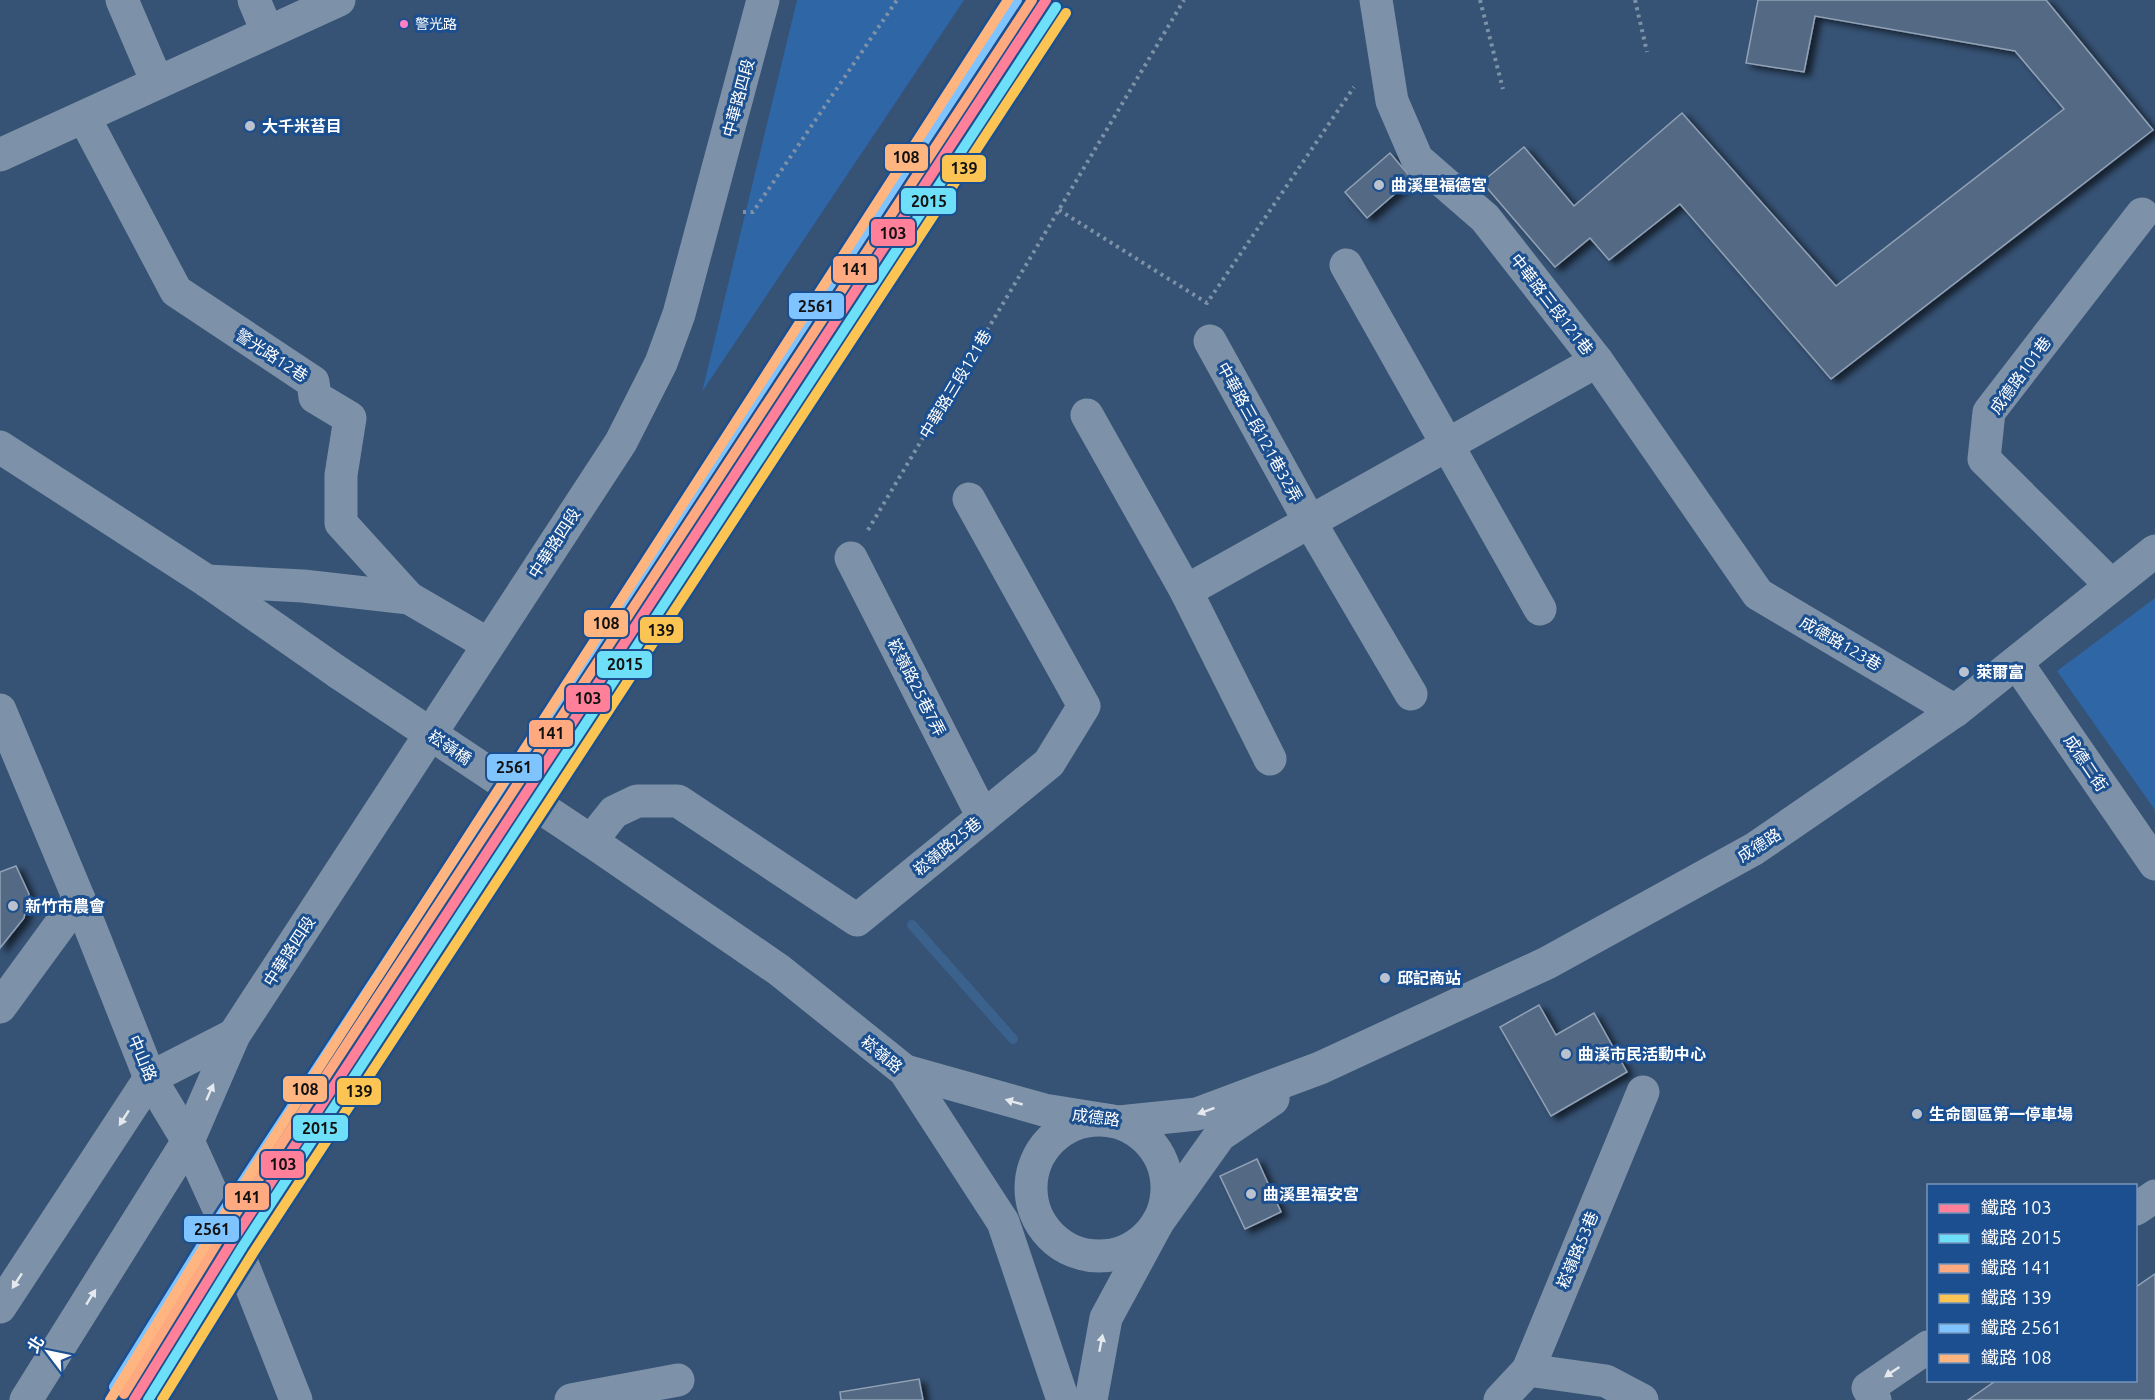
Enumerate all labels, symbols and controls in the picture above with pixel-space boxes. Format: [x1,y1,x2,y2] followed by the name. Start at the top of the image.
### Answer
[415,16,457,32] place label: 警光路
[398,18,410,30] marker: 警光路
[719,57,757,139] street label: 中華路四段
[262,117,342,135] place label: 大千米苔目
[243,119,257,133] marker: 大千米苔目
[884,143,929,172] line badge: 108
[892,148,920,166] text: 108
[941,154,987,183] line badge: 139
[950,159,978,177] text: 139
[1391,176,1487,194] place label: 曲溪里福德宮
[1372,178,1386,192] marker: 曲溪里福德宮
[900,187,957,215] line badge: 2015
[911,192,947,210] text: 2015
[870,218,916,247] line badge: 103
[879,224,907,242] text: 103
[1507,250,1597,358] street label: 中華路三段121巷
[832,255,878,284] line badge: 141
[841,260,869,278] text: 141
[788,292,845,320] line badge: 2561
[798,297,834,315] text: 2561
[233,325,311,385] street label: 警光路12巷
[916,327,994,441] street label: 中華路三段121巷
[1986,333,2054,417] street label: 成德路101巷
[1214,359,1306,505] street label: 中華路三段121巷32弄
[525,505,583,581] street label: 中華路四段
[583,609,629,638] line badge: 108
[1797,612,1885,674] street label: 成德路123巷
[592,614,620,632] text: 108
[639,616,684,644] line badge: 139
[647,621,675,639] text: 139
[885,635,949,739] street label: 崧嶺路25巷7弄
[596,650,653,679] line badge: 2015
[607,655,643,673] text: 2015
[1976,663,2024,681] place label: 萊爾富
[1957,665,1971,679] marker: 萊爾富
[565,684,611,713] line badge: 103
[574,689,602,707] text: 103
[528,719,574,748] line badge: 141
[537,724,565,742] text: 141
[425,726,475,768] street label: 崧嶺橋
[2061,731,2111,795] street label: 成德二街
[486,753,543,782] line badge: 2561
[496,758,532,776] text: 2561
[909,813,985,879] street label: 崧嶺路25巷
[1734,825,1784,865] street label: 成德路
[25,897,105,915] place label: 新竹市農會
[6,899,20,913] marker: 新竹市農會
[260,913,318,989] street label: 中華路四段
[1397,969,1461,987] place label: 邱記商站
[1378,971,1392,985] marker: 邱記商站
[125,1032,161,1084] street label: 中山路
[858,1032,906,1076] street label: 崧嶺路
[1578,1045,1706,1063] place label: 曲溪市民活動中心
[1559,1047,1573,1061] marker: 曲溪市民活動中心
[282,1075,328,1103] line badge: 108
[336,1077,382,1106] line badge: 139
[291,1080,319,1098] text: 108
[345,1082,373,1100] text: 139
[205,1084,214,1101] one-way arrow
[1005,1097,1023,1106] one-way arrow
[1071,1105,1121,1129] street label: 成德路
[1929,1105,2073,1123] place label: 生命園區第一停車場
[1197,1106,1215,1116] one-way arrow
[1910,1107,1924,1121] marker: 生命園區第一停車場
[118,1109,129,1126] one-way arrow
[292,1114,349,1142] line badge: 2015
[302,1119,338,1137] text: 2015
[260,1150,305,1179] line badge: 103
[269,1155,297,1173] text: 103
[224,1182,270,1211] line badge: 141
[1927,1184,2137,1382] legend
[1263,1185,1359,1203] place label: 曲溪里福安宮
[1244,1187,1258,1201] marker: 曲溪里福安宮
[233,1188,261,1206] text: 141
[1981,1197,2052,1217] text: 鐵路 103
[1553,1209,1601,1291] street label: 崧嶺路53巷
[183,1215,240,1243] line badge: 2561
[194,1220,230,1238] text: 2561
[1981,1227,2062,1247] text: 鐵路 2015
[1981,1257,2052,1277] text: 鐵路 141
[12,1273,23,1289] one-way arrow
[1981,1287,2052,1307] text: 鐵路 139
[85,1289,96,1305] one-way arrow
[1981,1317,2062,1337] text: 鐵路 2561
[18,1322,78,1382] north arrow
[23,1332,47,1356] text: 北
[1097,1333,1106,1352] one-way arrow
[1981,1347,2052,1367] text: 鐵路 108
[1884,1366,1901,1377] one-way arrow

